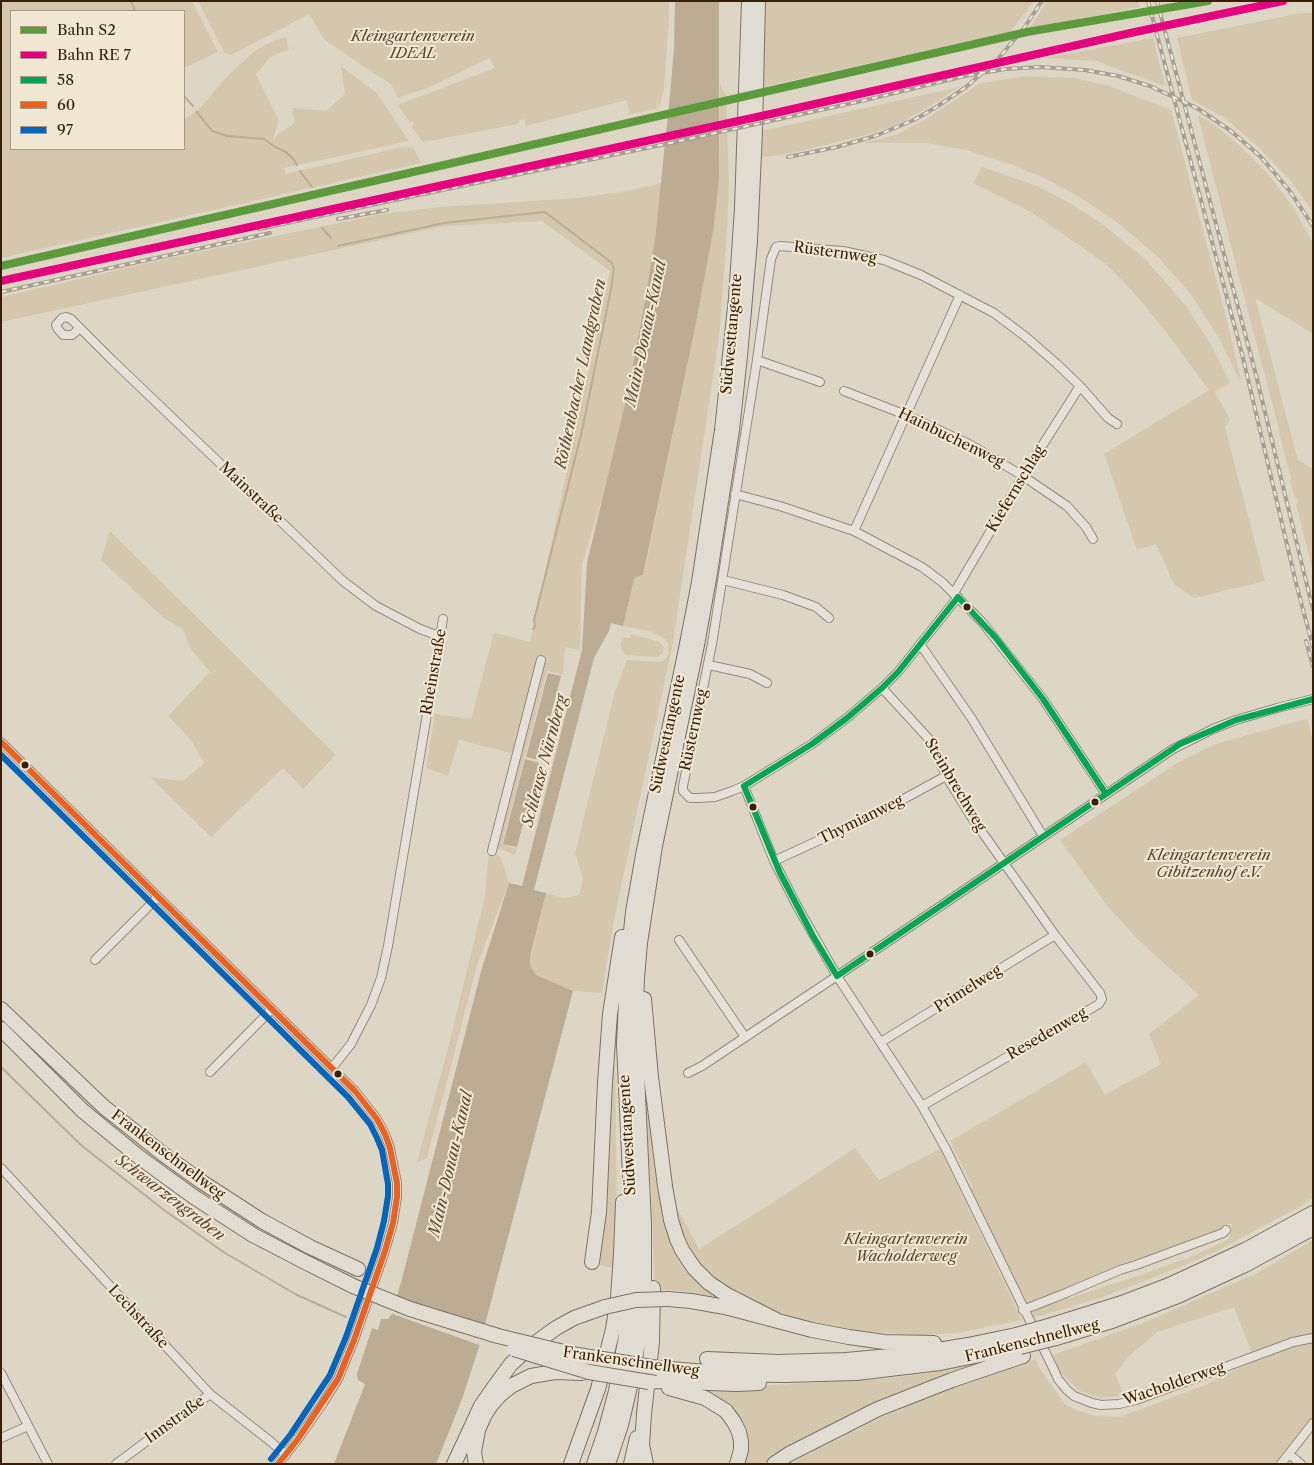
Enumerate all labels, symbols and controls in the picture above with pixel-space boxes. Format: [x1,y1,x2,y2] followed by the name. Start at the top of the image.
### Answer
[10,10,185,150] legend
[57,20,116,39] text: Bahn S2
[351,28,475,63] park label: Kleingartenverein IDEAL
[57,45,131,64] text: Bahn RE 7
[57,70,74,89] text: 58
[57,95,75,114] text: 60
[57,120,73,139] text: 97
[792,238,878,268] street label: Rüsternweg
[621,258,671,408] water label: Main-Donau-Kanal
[718,273,746,395] street label: Südwesttangente
[551,277,611,471] water label: Röthenbacher Landgraben
[895,405,1007,471] street label: Hainbuchenweg
[983,442,1049,536] street label: Kiefernschlag
[215,459,287,527] street label: Mainstraße
[962,602,972,612] unlabelled marker
[418,627,450,717] street label: Rheinstraße
[647,673,689,795] street label: Südwesttangente
[676,687,712,773] street label: Rüsternweg
[518,693,572,829] water label: Schleuse Nürnberg
[920,735,990,835] street label: Steinbrechweg
[20,760,30,770] unlabelled marker
[816,792,906,848] street label: Thymianweg
[1090,797,1100,807] unlabelled marker
[748,802,758,812] unlabelled marker
[1147,847,1271,882] park label: Kleingartenverein Gibitzenhof e.V.
[865,949,875,959] unlabelled marker
[931,961,1005,1017] street label: Primelweg
[1004,1004,1090,1064] street label: Resedenweg
[333,1069,343,1079] unlabelled marker
[616,1074,640,1196] street label: Südwesttangente
[425,1089,477,1239] water label: Main-Donau-Kanal
[108,1106,228,1204] street label: Frankenschnellweg
[111,1151,229,1245] water label: Schwarzengraben
[844,1231,968,1266] park label: Kleingartenverein Wacholderweg
[104,1282,172,1352] street label: Lechstraße
[963,1316,1101,1366] street label: Frankenschnellweg
[562,1343,700,1381] street label: Frankenschnellweg
[1121,1358,1227,1410] street label: Wacholderweg
[142,1392,208,1448] street label: Innstraße

